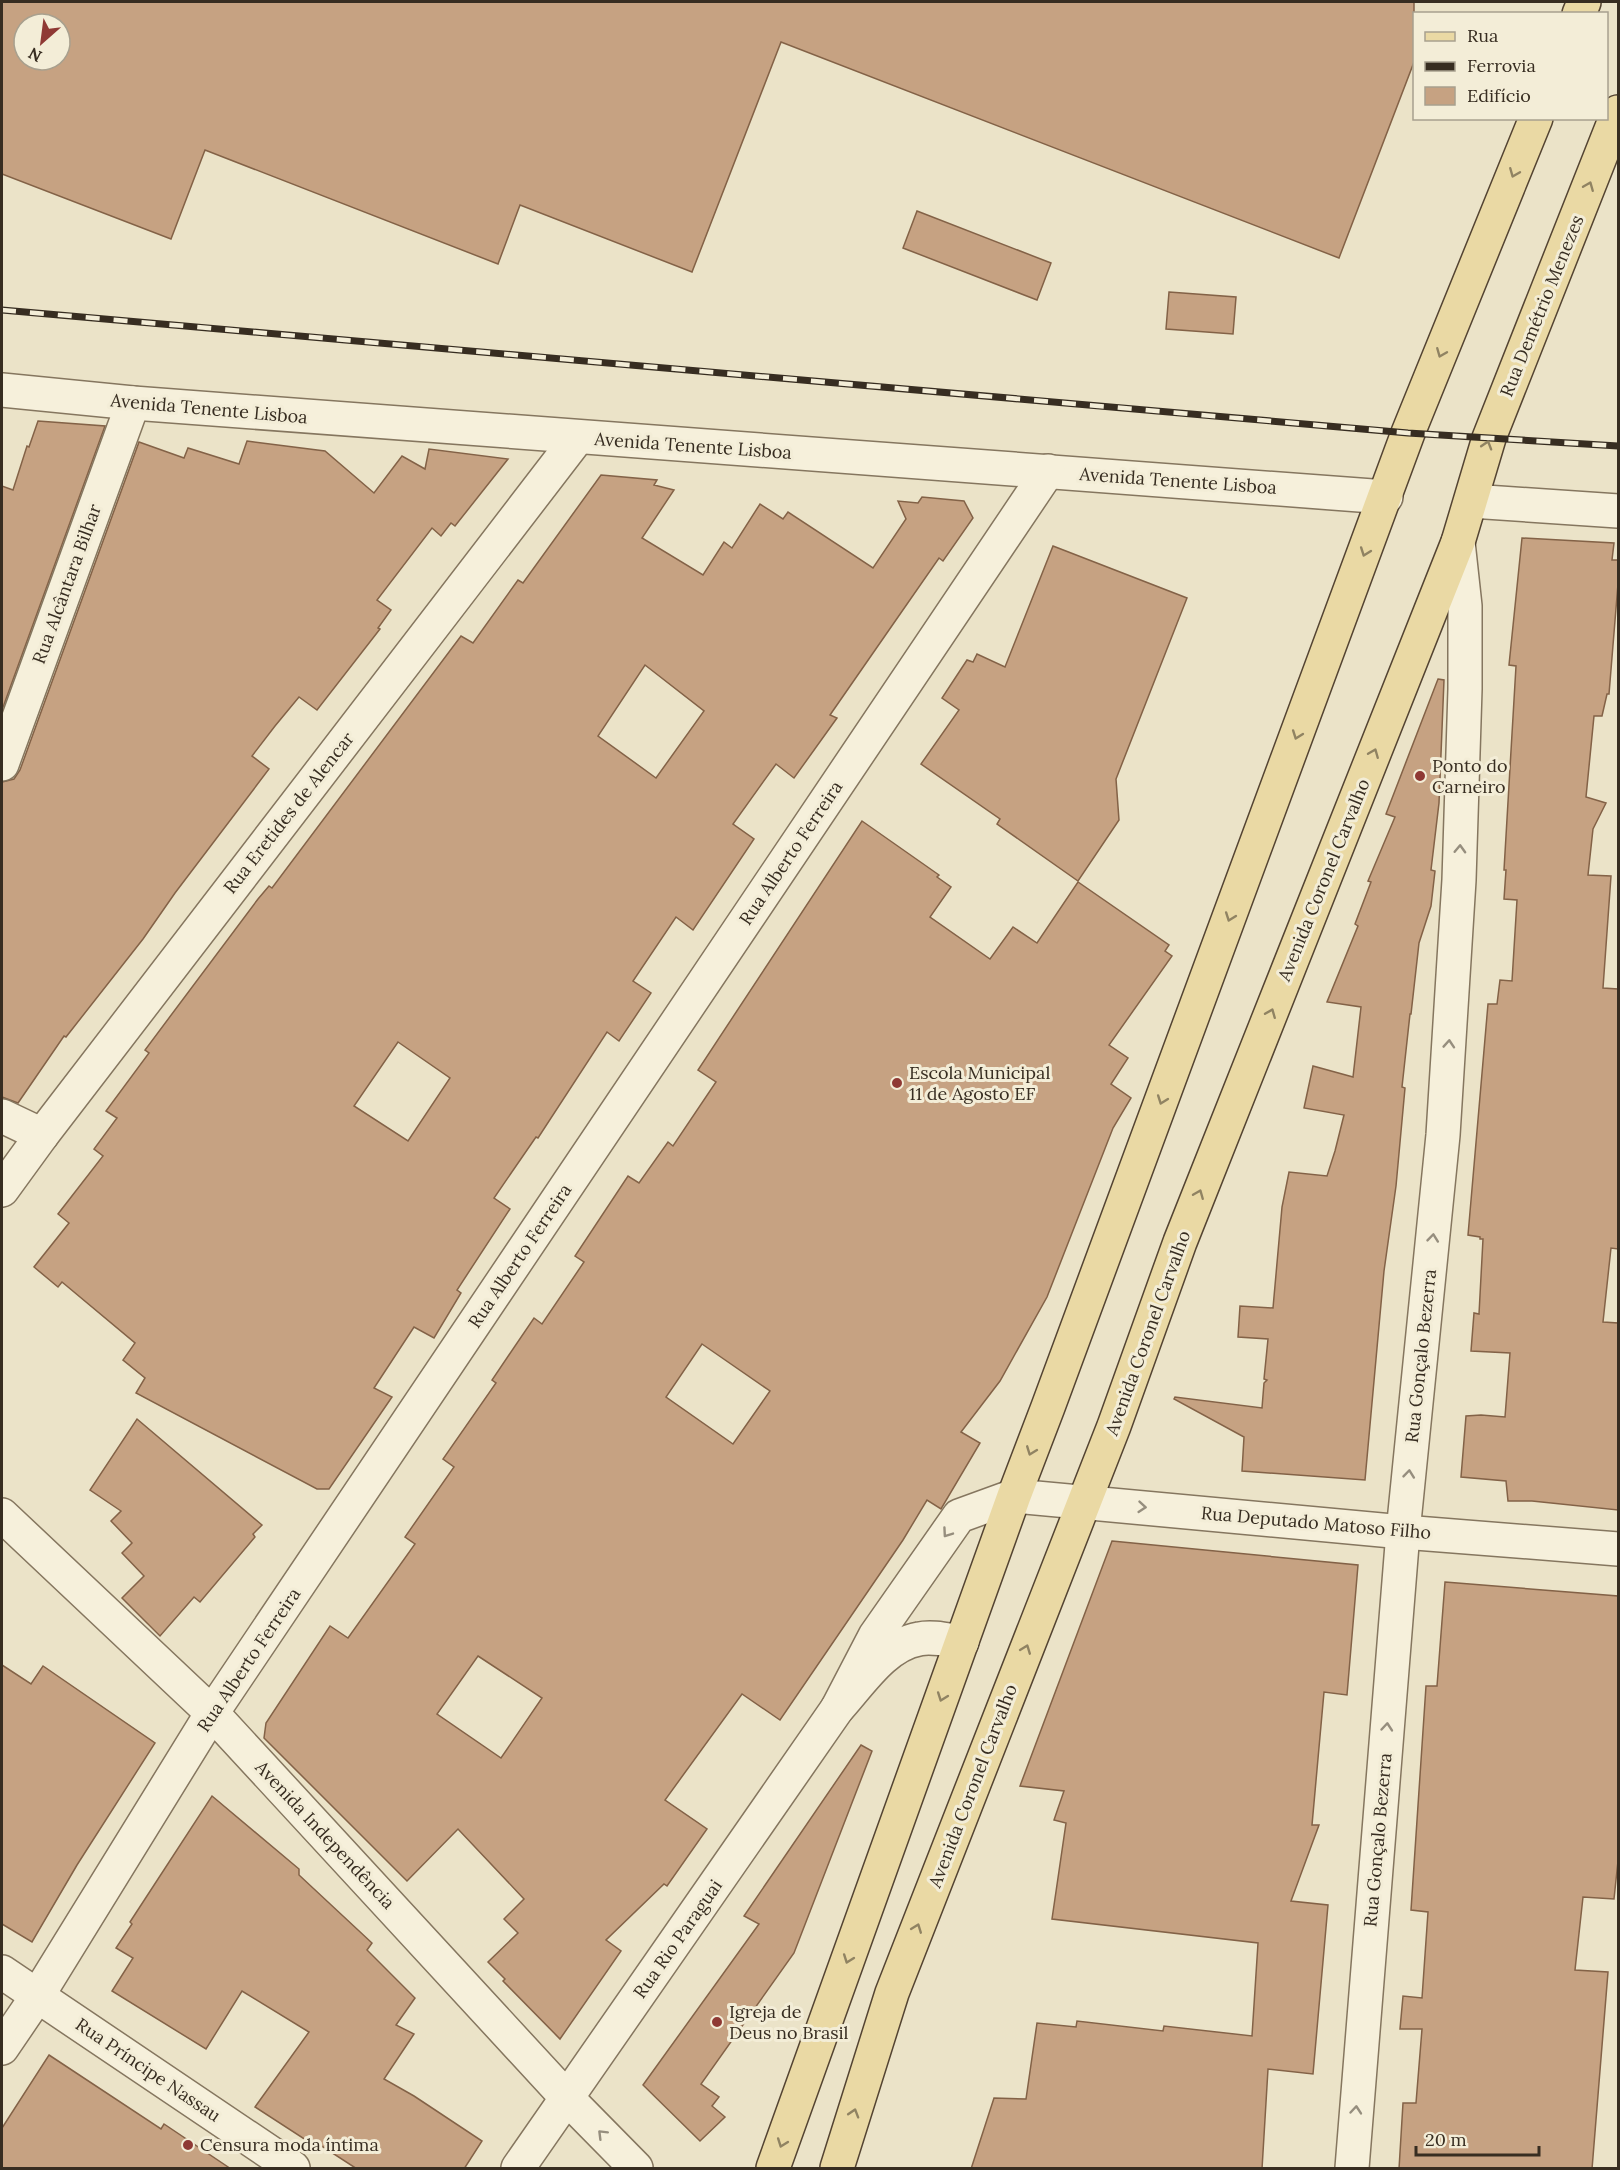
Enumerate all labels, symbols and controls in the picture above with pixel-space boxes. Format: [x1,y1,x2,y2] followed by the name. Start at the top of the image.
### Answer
[12,12,72,72] north arrow
[1413,12,1608,120] legend
[1467,24,1498,47] text: Rua
[25,44,45,67] text: N
[1467,54,1536,77] text: Ferrovia
[1467,84,1531,107] text: Edifício
[1509,166,1521,177] one-way arrow
[1582,181,1594,192] one-way arrow
[1495,212,1589,400] street label: Rua Demétrio Menezes
[1436,347,1448,358] one-way arrow
[109,388,309,429] street label: Avenida Tenente Lisboa
[593,427,793,464] street label: Avenida Tenente Lisboa
[1480,440,1492,451] one-way arrow
[1078,462,1278,499] street label: Avenida Tenente Lisboa
[27,500,106,667] street label: Rua Alcântara Bilhar
[1360,546,1373,557] one-way arrow
[218,727,359,898] street label: Rua Eretides de Alencar
[1292,729,1305,739] one-way arrow
[1367,748,1379,759] one-way arrow
[1432,754,1508,798] place label: Ponto do Carneiro
[1413,769,1427,783] marker: Ponto do Carneiro
[1272,775,1375,985] street label: Avenida Coronel Carvalho
[734,776,847,929] street label: Rua Alberto Ferreira
[1454,844,1466,853] one-way arrow
[1224,912,1237,922] one-way arrow
[1264,1008,1276,1019] one-way arrow
[1442,1039,1455,1048] one-way arrow
[909,1061,1050,1105] place label: Escola Municipal 11 de Agosto EF
[890,1076,904,1090] marker: Escola Municipal 11 de Agosto EF
[1157,1094,1169,1105] one-way arrow
[463,1179,576,1332] street label: Rua Alberto Ferreira
[1192,1189,1204,1200] one-way arrow
[1099,1227,1195,1439] street label: Avenida Coronel Carvalho
[1426,1233,1439,1242] one-way arrow
[1400,1268,1441,1444] street label: Rua Gonçalo Bezerra
[1026,1445,1038,1456] one-way arrow
[1402,1469,1415,1478] one-way arrow
[1138,1500,1147,1513] one-way arrow
[1200,1501,1432,1544] street label: Rua Deputado Matoso Filho
[943,1526,954,1537] one-way arrow
[192,1583,305,1736] street label: Rua Alberto Ferreira
[1019,1644,1032,1655] one-way arrow
[923,1681,1022,1892] street label: Avenida Coronel Carvalho
[936,1691,949,1702] one-way arrow
[1380,1723,1393,1732] one-way arrow
[1358,1752,1397,1928] street label: Rua Gonçalo Bezerra
[250,1755,400,1914] street label: Avenida Independência
[628,1875,727,2003] street label: Rua Rio Paraguai
[910,1923,922,1934] one-way arrow
[842,1954,855,1964] one-way arrow
[729,2000,849,2044] place label: Igreja de Deus no Brasil
[71,2012,225,2127] street label: Rua Príncipe Nassau
[710,2015,724,2029] marker: Igreja de Deus no Brasil
[1349,2106,1362,2115] one-way arrow
[847,2108,859,2119] one-way arrow
[1416,2119,1539,2157] scale bar
[1425,2128,1467,2151] text: 20 m
[598,2130,609,2140] one-way arrow
[200,2133,379,2156] place label: Censura moda íntima
[777,2137,790,2148] one-way arrow
[181,2138,195,2152] marker: Censura moda íntima

